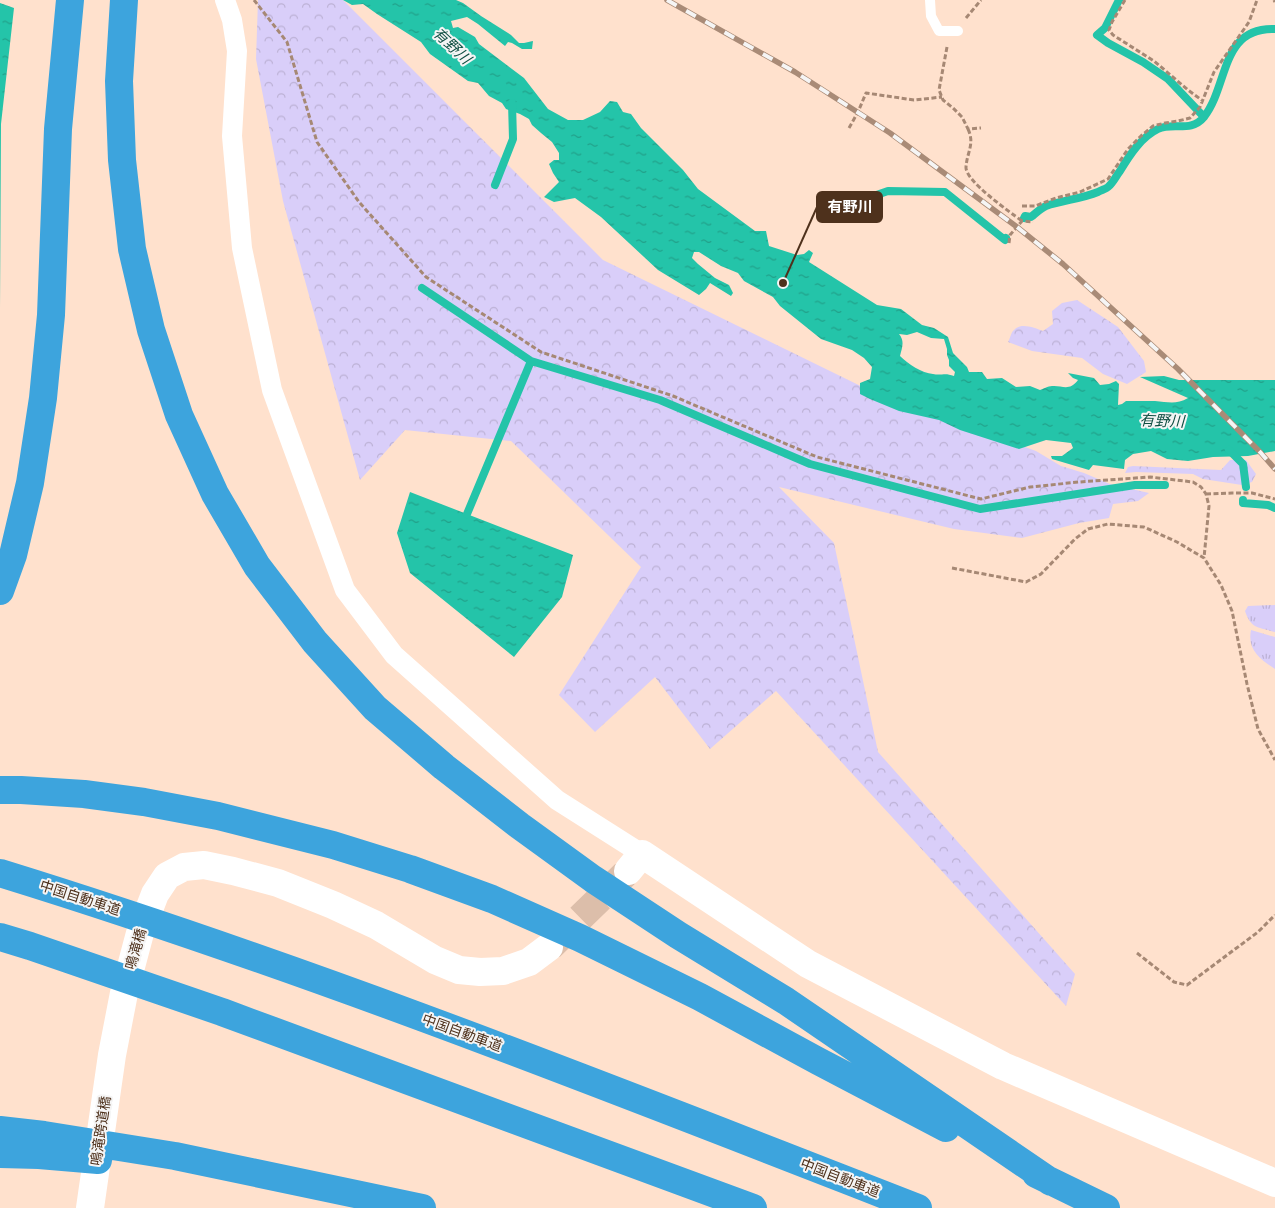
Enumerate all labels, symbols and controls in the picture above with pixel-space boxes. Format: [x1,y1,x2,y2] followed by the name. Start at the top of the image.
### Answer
[429,24,476,69] water label: 有野川
[817,192,882,222] callout: 有野川
[827,198,873,216] text: 有野川
[1139,411,1187,431] water label: 有野川
[37,877,123,919] street label: 中国自動車道
[122,926,150,972] street label: 鳴滝橋
[420,1011,504,1055] street label: 中国自動車道
[88,1095,114,1167] street label: 鳴滝跨道橋
[798,1155,882,1201] street label: 中国自動車道

